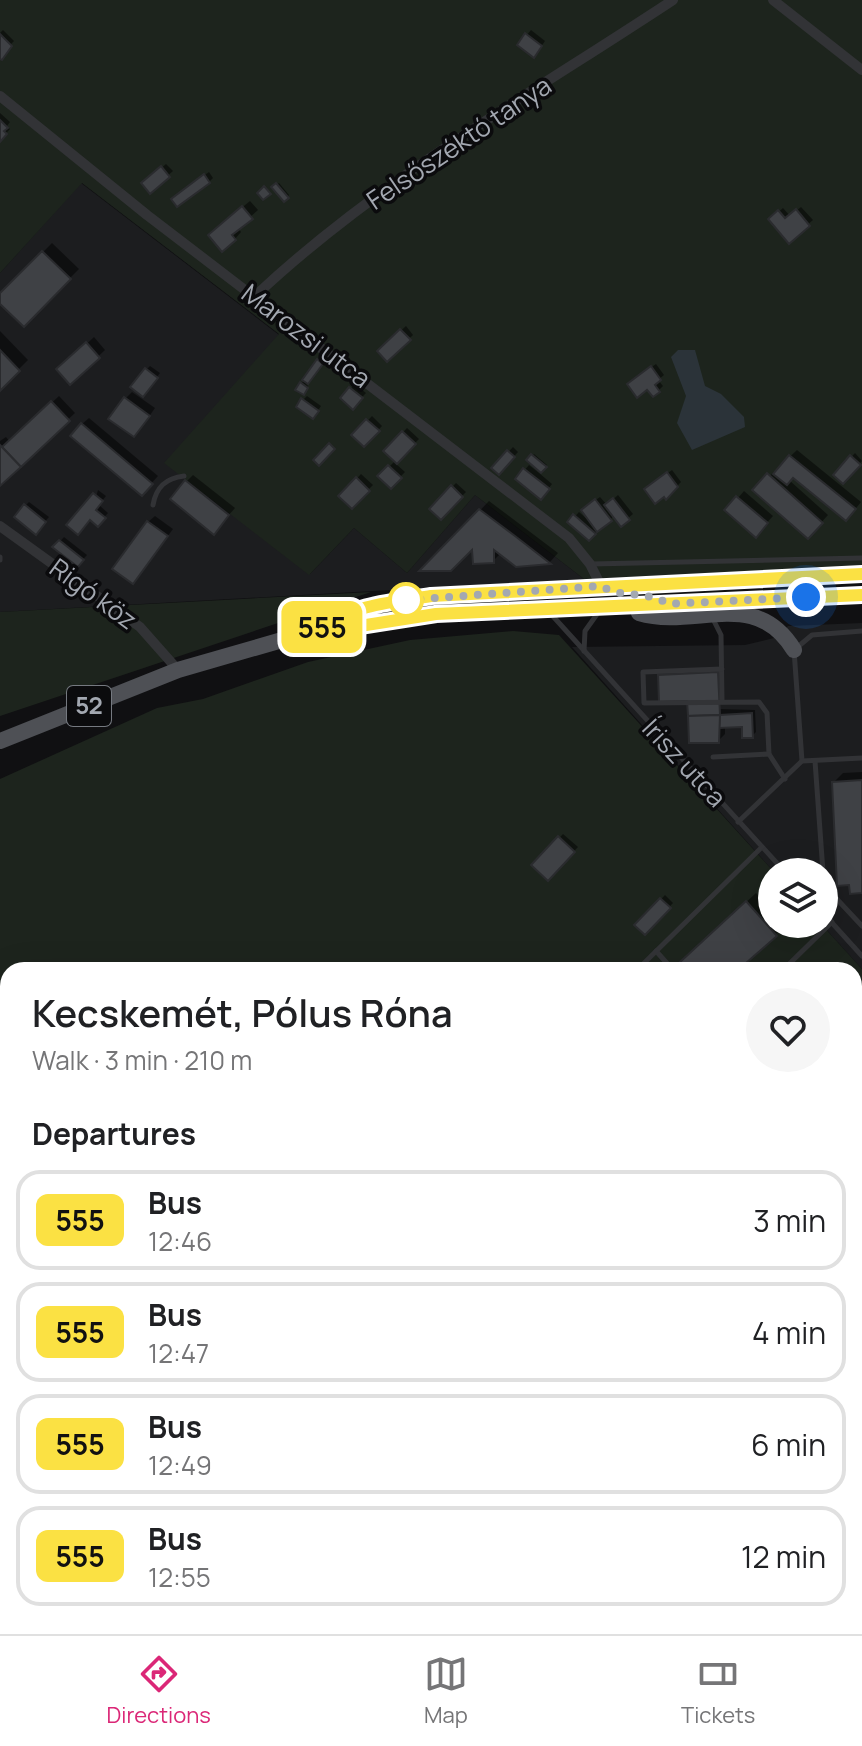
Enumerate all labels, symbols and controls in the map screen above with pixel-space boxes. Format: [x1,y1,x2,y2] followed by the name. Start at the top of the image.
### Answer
[359,67,558,217] street label: Felsőszéktó tanya
[235,275,379,396] street label: Marozsi utca
[43,549,144,637] street label: Rigó köz
[786,577,826,617] your location
[389,583,423,617] unlabelled marker
[276,601,368,653] line badge: 555
[297,608,347,646] text: 555
[67,686,111,726] road number: 52
[635,710,735,814] street label: Írisz utca
[758,858,838,938] map controls
[758,858,838,938] button: layers
[32,986,453,1038] text: Kecskemét, Pólus Róna
[746,988,830,1072] button: heart
[32,1042,252,1078] text: Walk · 3 min · 210 m
[32,1113,196,1154] text: Departures
[148,1182,202,1223] text: Bus
[753,1200,826,1241] text: 3 min
[55,1201,105,1239] text: 555
[148,1223,212,1259] text: 12:46
[148,1294,202,1335] text: Bus
[752,1312,826,1353] text: 4 min
[55,1313,105,1351] text: 555
[148,1335,209,1371] text: 12:47
[148,1406,202,1447] text: Bus
[751,1424,826,1465] text: 6 min
[55,1425,105,1463] text: 555
[148,1447,212,1483] text: 12:49
[148,1518,202,1559] text: Bus
[741,1536,826,1577] text: 12 min
[55,1537,105,1575] text: 555
[148,1559,211,1595] text: 12:55
[107,1652,211,1730] tab: Directions
[424,1652,468,1730] tab: Map
[681,1652,755,1730] tab: Tickets

